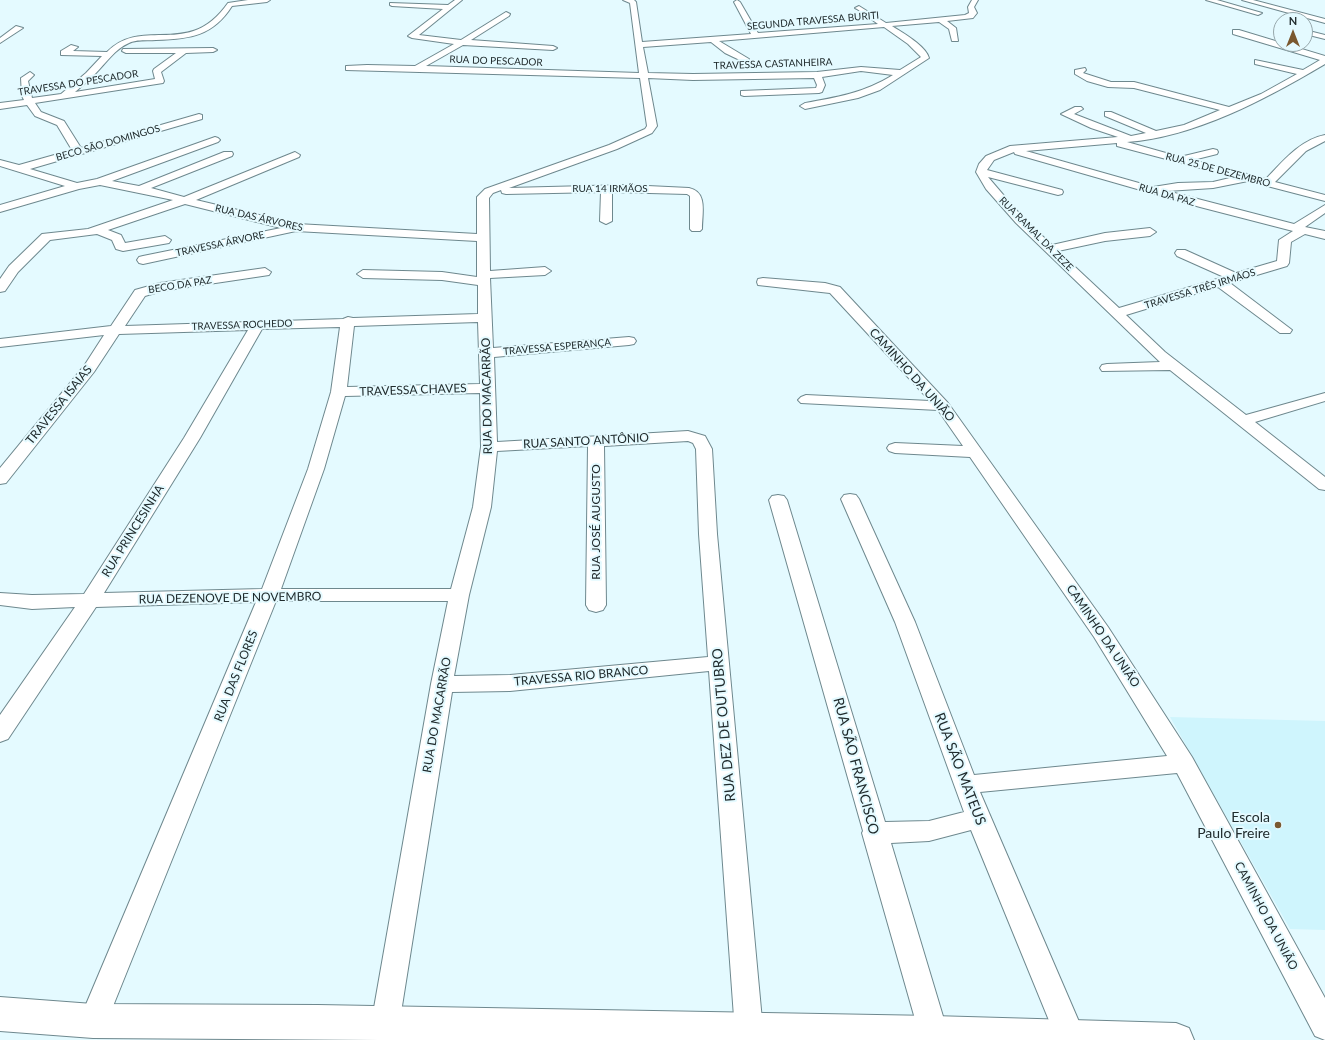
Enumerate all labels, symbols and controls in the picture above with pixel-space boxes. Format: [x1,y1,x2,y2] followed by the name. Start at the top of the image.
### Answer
[746,9,880,33] street label: SEGUNDA TRAVESSA BURITI
[1273,12,1313,52] north arrow
[1289,14,1297,27] text: N
[449,53,543,69] street label: RUA DO PESCADOR
[713,56,833,72] street label: TRAVESSA CASTANHEIRA
[17,68,139,98] street label: TRAVESSA DO PESCADOR
[55,122,161,164] street label: BECO SÃO DOMINGOS
[1164,150,1272,190] street label: RUA 25 DE DEZEMBRO
[1138,181,1196,209] street label: RUA DA PAZ
[572,183,648,195] street label: RUA 14 IRMÃOS
[996,194,1076,274] street label: RUA RAMAL DA ZEZE
[214,202,304,234] street label: RUA DAS ÁRVORES
[175,229,265,259] street label: TRAVESSA ÁRVORE
[1143,266,1257,312] street label: TRAVESSA TRÊS IRMÃOS
[147,274,213,296] street label: BECO DA PAZ
[191,317,293,333] street label: TRAVESSA ROCHEDO
[866,325,958,425] street label: CAMINHO DA UNIÃO
[503,336,611,358] street label: TRAVESSA ESPERANÇA
[479,337,495,455] street label: RUA DO MACARRÃO
[23,363,95,447] street label: TRAVESSA ISAIAS
[359,381,467,399] street label: TRAVESSA CHAVES
[523,431,649,451] street label: RUA SANTO ANTÔNIO
[589,464,603,580] street label: RUA JOSÉ AUGUSTO
[99,482,167,580] street label: RUA PRINCESINHA
[1063,582,1143,690] street label: CAMINHO DA UNIÃO
[138,589,322,607] street label: RUA DEZENOVE DE NOVEMBRO
[211,628,261,724] street label: RUA DAS FLORES
[709,648,739,802] street label: RUA DEZ DE OUTUBRO
[420,656,454,774] street label: RUA DO MACARRÃO
[513,663,649,689] street label: TRAVESSA RIO BRANCO
[830,696,882,836] street label: RUA SÃO FRANCISCO
[931,710,989,828] street label: RUA SÃO MATEUS
[1197,809,1270,842] place label: Escola Paulo Freire
[1273,820,1283,830] marker: Escola Paulo Freire
[1231,859,1301,973] street label: CAMINHO DA UNIÃO

